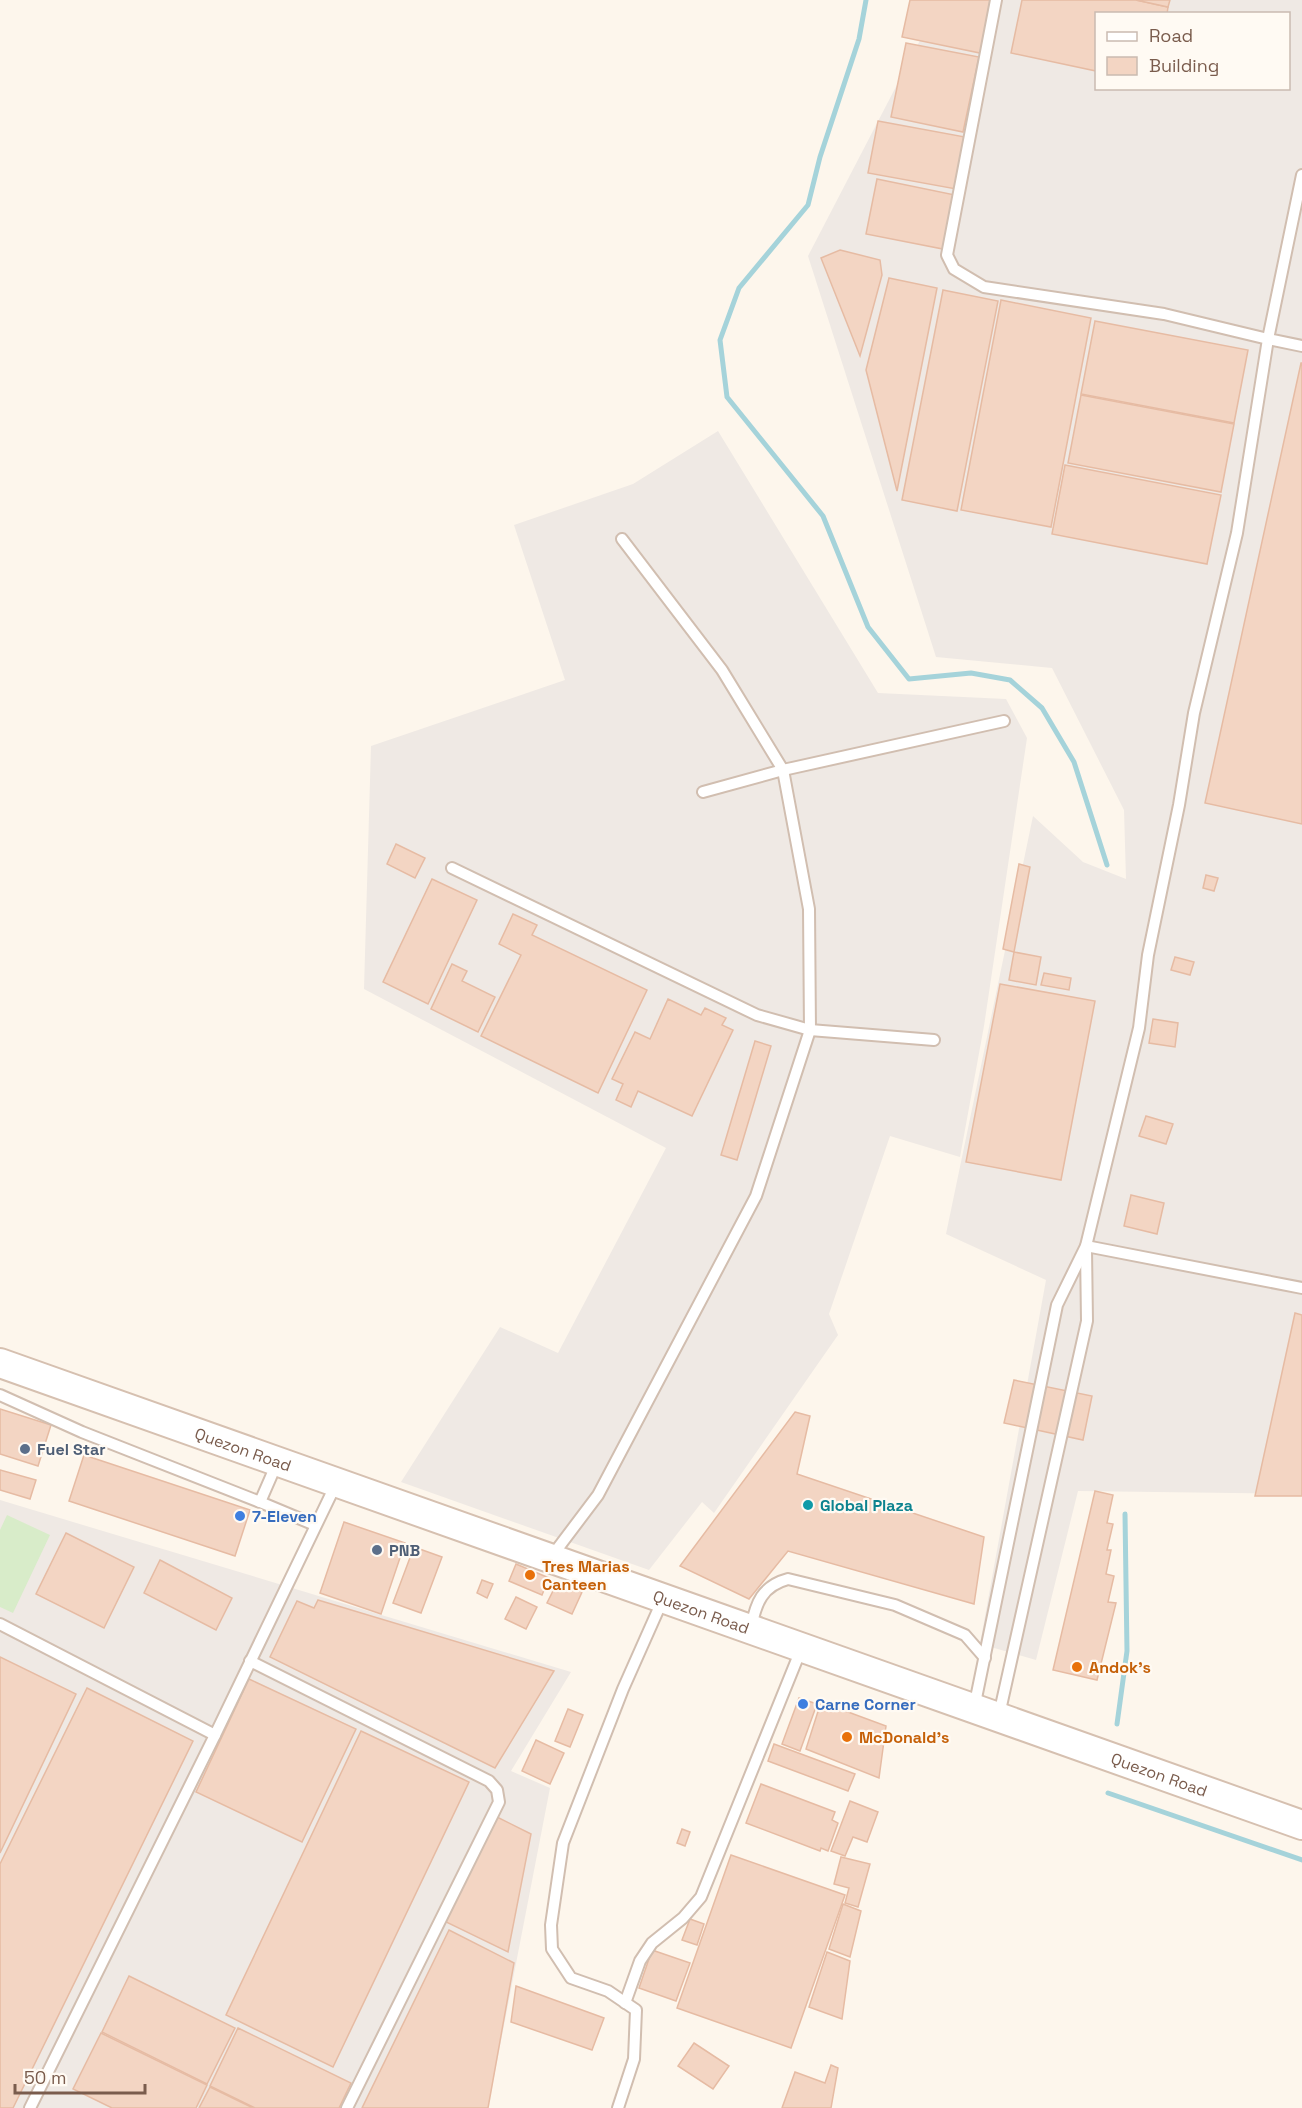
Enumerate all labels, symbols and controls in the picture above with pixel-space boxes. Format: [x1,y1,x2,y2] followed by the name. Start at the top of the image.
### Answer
[1095,12,1290,90] legend
[1149,24,1193,47] text: Road
[1149,54,1219,77] text: Building
[192,1423,294,1477] street label: Quezon Road
[37,1439,106,1460] place label: Fuel Star
[18,1442,32,1456] marker: Fuel Star
[820,1495,913,1516] place label: Global Plaza
[801,1498,815,1512] marker: Global Plaza
[252,1506,317,1527] place label: 7-Eleven
[233,1509,247,1523] marker: 7-Eleven
[389,1540,420,1561] place label: PNB
[370,1543,384,1557] marker: PNB
[542,1556,630,1595] place label: Tres Marias Canteen
[523,1568,537,1582] marker: Tres Marias Canteen
[650,1586,752,1639] street label: Quezon Road
[1089,1657,1151,1678] place label: Andok's
[1070,1660,1084,1674] marker: Andok's
[815,1694,916,1715] place label: Carne Corner
[796,1697,810,1711] marker: Carne Corner
[859,1727,949,1748] place label: McDonald's
[840,1730,854,1744] marker: McDonald's
[1108,1748,1210,1802] street label: Quezon Road
[15,2057,146,2095] scale bar
[24,2066,66,2089] text: 50 m

